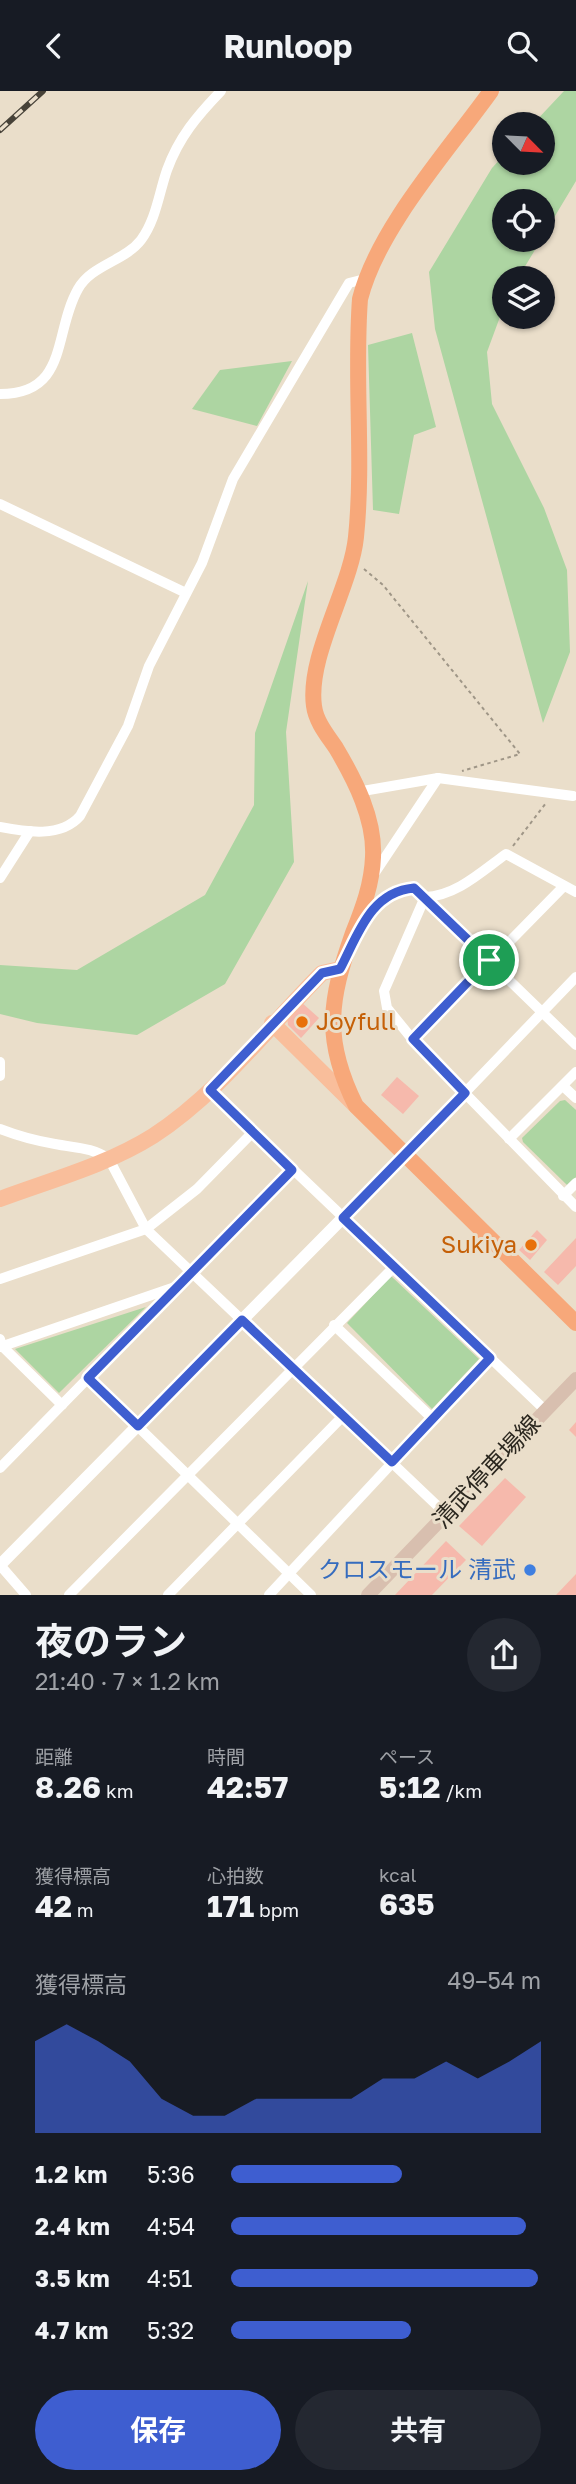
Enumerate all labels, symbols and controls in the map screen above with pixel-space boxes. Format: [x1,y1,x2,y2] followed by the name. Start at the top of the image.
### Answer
[35,27,73,65] icon: back
[224,27,352,65] text: Runloop
[503,27,541,65] icon: search
[492,112,555,175] north arrow
[492,112,555,329] map controls
[492,189,555,252] button: locate
[492,266,555,329] button: layers
[459,930,519,990] pin
[470,941,508,979] icon: arrive
[316,1006,396,1035] place label: Joyfull
[294,1014,310,1030] marker: Joyfull
[441,1229,517,1258] place label: Sukiya
[523,1237,539,1253] marker: Sukiya
[426,1408,546,1534] street label: 清武停車場線
[318,1554,516,1583] place label: クロスモール 清武
[522,1562,538,1578] marker: クロスモール 清武
[35,1618,187,1663] text: 夜のラン
[467,1618,541,1692] button: share
[35,1667,220,1695] text: 21:40 · 7 × 1.2 km
[35,1745,73,1768] text: 距離
[207,1745,245,1768] text: 時間
[379,1745,435,1768] text: ペース
[35,1769,101,1805] text: 8.26
[207,1769,288,1805] text: 42:57
[379,1769,441,1805] text: 5:12
[101,1779,133,1802] text: km
[441,1779,482,1802] text: /km
[379,1863,417,1886] text: kcal
[35,1864,111,1887] text: 獲得標高
[207,1864,264,1887] text: 心拍数
[379,1886,435,1922] text: 635
[35,1888,72,1924] text: 42
[207,1888,254,1924] text: 171
[72,1898,94,1921] text: m
[254,1898,299,1921] text: bpm
[447,1966,541,1994] text: 49–54 m
[35,1970,127,1998] text: 獲得標高
[35,2160,107,2188] text: 1.2 km
[147,2160,195,2188] text: 5:36
[35,2212,110,2240] text: 2.4 km
[147,2212,195,2240] text: 4:54
[35,2264,110,2292] text: 3.5 km
[147,2264,192,2292] text: 4:51
[35,2316,109,2344] text: 4.7 km
[147,2316,194,2344] text: 5:32
[35,2390,281,2470] button: 保存
[295,2390,541,2470] button: 共有

